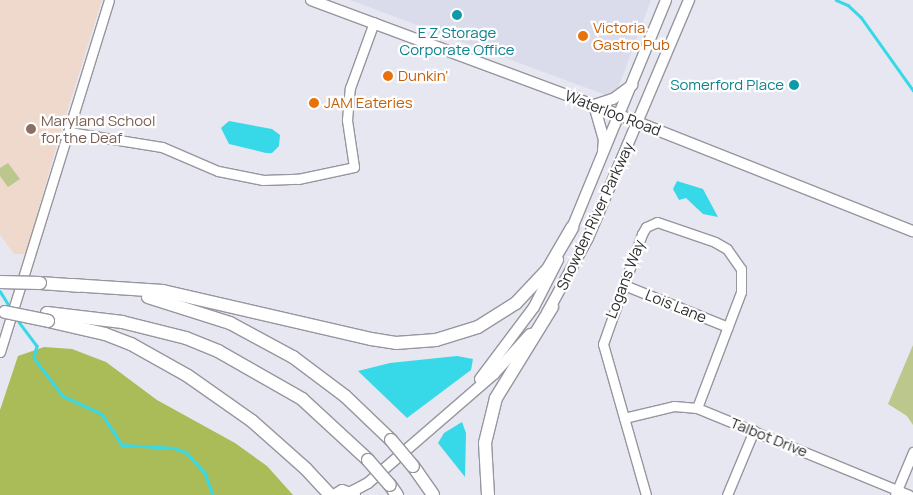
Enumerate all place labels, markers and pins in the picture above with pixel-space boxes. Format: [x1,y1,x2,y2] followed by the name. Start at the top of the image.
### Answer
[451,9,463,21] marker: E Z Storage Corporate Office
[593,18,670,53] place label: Victoria Gastro Pub
[399,23,515,58] place label: E Z Storage Corporate Office
[577,30,589,42] marker: Victoria Gastro Pub
[398,67,448,85] place label: Dunkin'
[382,70,394,82] marker: Dunkin'
[670,76,784,94] place label: Somerford Place
[788,79,800,91] marker: Somerford Place
[324,94,413,112] place label: JAM Eateries
[308,97,320,109] marker: JAM Eateries
[41,111,155,146] place label: Maryland School for the Deaf
[25,123,37,135] marker: Maryland School for the Deaf

